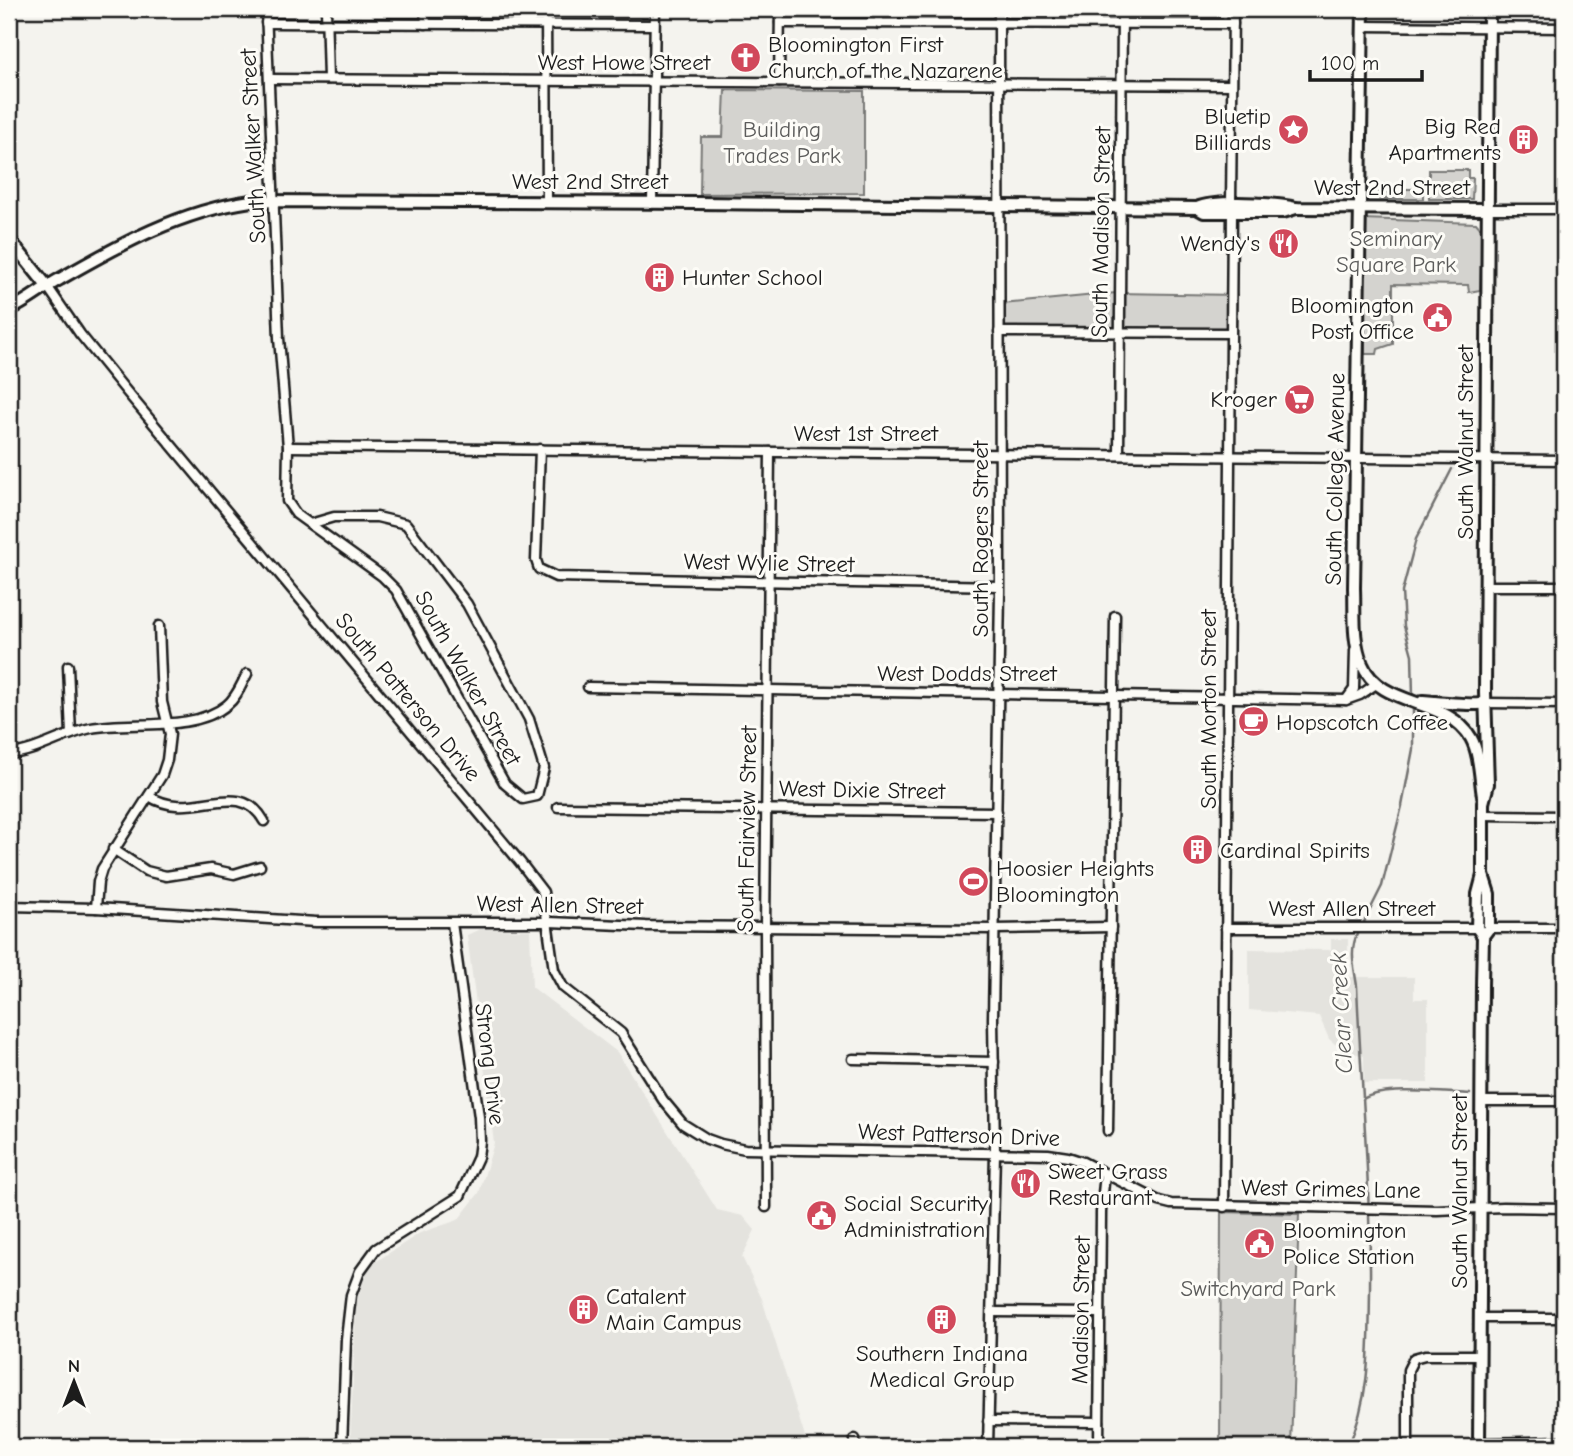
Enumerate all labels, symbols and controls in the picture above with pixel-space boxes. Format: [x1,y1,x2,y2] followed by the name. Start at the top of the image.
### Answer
[768,31,1003,84] place label: Bloomington First Church of the Nazarene
[1310,38,1422,82] scale bar
[728,40,762,74] church icon: Bloomington First Church of the Nazarene
[234,46,272,244] street label: South Walker Street
[538,49,712,76] street label: West Howe Street
[1321,51,1379,75] text: 100 m
[1194,103,1271,156] place label: Bluetip Billiards
[1277,112,1311,146] place icon: Bluetip Billiards
[1388,113,1501,166] place label: Big Red Apartments
[723,116,841,169] park label: Building Trades Park
[1507,122,1541,156] building icon: Big Red Apartments
[1086,125,1116,338] street label: South Madison Street
[512,168,669,195] street label: West 2nd Street
[1314,174,1471,201] street label: West 2nd Street
[1336,225,1456,278] park label: Seminary Square Park
[1266,226,1300,260] restaurant icon: Wendy's
[1181,230,1260,257] place label: Wendy's
[642,260,676,294] building icon: Hunter School
[682,264,823,291] place label: Hunter School
[1290,292,1414,345] place label: Bloomington Post Office
[1420,301,1454,335] public building icon: Bloomington Post Office
[1452,343,1479,539] street label: South Walnut Street
[1320,373,1350,585] street label: South College Avenue
[1283,382,1317,416] supermarket icon: Kroger
[1210,386,1278,413] place label: Kroger
[794,420,940,447] street label: West 1st Street
[967,439,994,637] street label: South Rogers Street
[683,548,856,578] street label: West Wylie Street
[409,586,528,771] street label: South Walker Street
[330,607,486,787] street label: South Patterson Drive
[1195,608,1222,809] street label: South Morton Street
[877,660,1058,687] street label: West Dodds Street
[1236,705,1270,739] cafe icon: Hopscotch Coffee
[1276,709,1448,736] place label: Hopscotch Coffee
[732,724,762,933] street label: South Fairview Street
[779,775,947,805] street label: West Dixie Street
[1180,833,1214,867] building icon: Cardinal Spirits
[1220,837,1370,864] place label: Cardinal Spirits
[996,855,1154,908] place label: Hoosier Heights Bloomington
[956,864,990,898] sports icon: Hoosier Heights Bloomington
[476,890,645,920] street label: West Allen Street
[1269,895,1437,922] street label: West Allen Street
[1324,951,1358,1074] water label: Clear Creek
[469,1002,511,1126] street label: Strong Drive
[1446,1092,1473,1288] street label: South Walnut Street
[857,1118,1061,1152] street label: West Patterson Drive
[1048,1158,1168,1211] place label: Sweet Grass Restaurant
[1008,1167,1042,1201] restaurant icon: Sweet Grass Restaurant
[1241,1174,1421,1204] street label: West Grimes Lane
[844,1190,989,1243] place label: Social Security Administration
[804,1199,838,1233] public building icon: Social Security Administration
[1283,1217,1415,1270] place label: Bloomington Police Station
[1243,1226,1277,1260] public building icon: Bloomington Police Station
[1066,1234,1096,1384] street label: Madison Street
[1180,1275,1336,1302] park label: Switchyard Park
[606,1283,741,1336] place label: Catalent Main Campus
[566,1292,600,1326] building icon: Catalent Main Campus
[925,1302,959,1336] building icon: Southern Indiana Medical Group
[856,1340,1028,1393] place label: Southern Indiana Medical Group
[38,1348,108,1418] north arrow
[68,1355,80,1377] text: N

